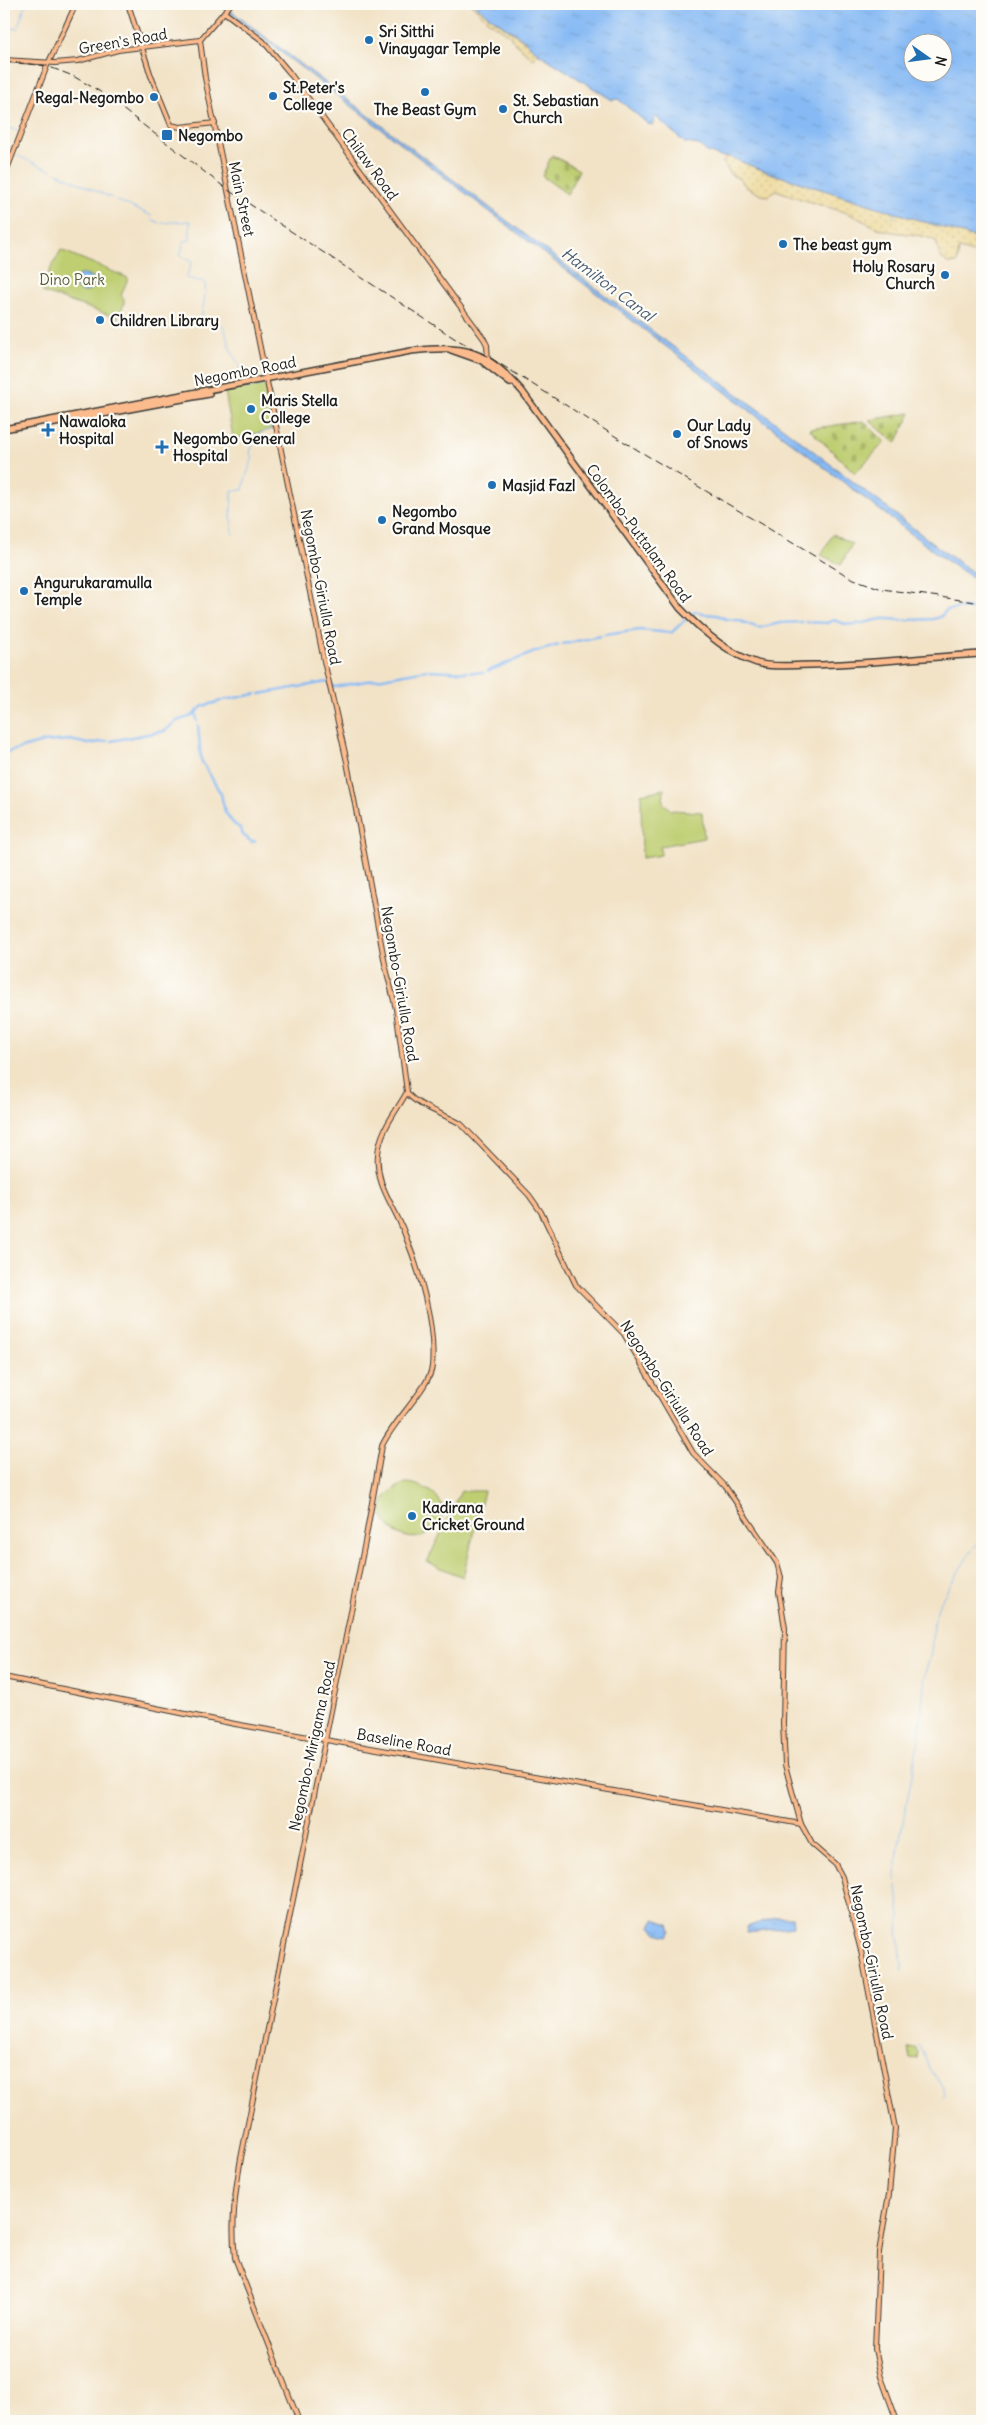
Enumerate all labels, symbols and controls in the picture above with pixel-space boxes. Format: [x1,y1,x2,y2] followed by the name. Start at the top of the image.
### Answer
[379,22,501,59] place label: Sri Sitthi Vinayagar Temple
[77,24,169,58] street label: Green's Road
[904,32,954,82] north arrow
[363,34,375,46] marker: Sri Sitthi Vinayagar Temple
[931,54,951,68] text: N
[283,78,345,115] place label: St.Peter's College
[419,86,431,98] marker: The Beast Gym
[35,88,145,108] place label: Regal-Negombo
[267,90,279,102] marker: St.Peter's College
[148,91,160,103] marker: Regal-Negombo
[513,91,599,127] place label: St. Sebastian Church
[374,100,476,120] place label: The Beast Gym
[497,103,509,115] marker: St. Sebastian Church
[338,124,403,204] street label: Chilaw Road
[178,126,244,146] place label: Negombo
[160,128,174,142] marker: Negombo
[225,160,259,238] street label: Main Street
[793,235,892,255] place label: The beast gym
[777,238,789,250] marker: The beast gym
[558,243,660,327] water label: Hamilton Canal
[852,257,935,293] place label: Holy Rosary Church
[939,269,951,281] marker: Holy Rosary Church
[39,270,105,289] park label: Dino Park
[110,311,219,331] place label: Children Library
[94,314,106,326] marker: Children Library
[192,352,298,390] street label: Negombo Road
[261,391,338,428] place label: Maris Stella College
[245,403,257,415] marker: Maris Stella College
[59,412,127,449] place label: Nawaloka Hospital
[687,416,751,452] place label: Our Lady of Snows
[41,423,55,437] marker: Nawaloka Hospital
[671,428,683,440] marker: Our Lady of Snows
[173,429,295,466] place label: Negombo General Hospital
[155,440,169,454] marker: Negombo General Hospital
[582,460,696,606] street label: Colombo-Puttalam Road
[502,476,575,495] place label: Masjid Fazl
[486,479,498,491] marker: Masjid Fazl
[392,502,491,539] place label: Negombo Grand Mosque
[297,508,345,666] street label: Negombo-Giriulla Road
[376,514,388,526] marker: Negombo Grand Mosque
[34,573,153,610] place label: Angurukaramulla Temple
[18,585,30,597] marker: Angurukaramulla Temple
[377,905,423,1064] street label: Negombo-Giriulla Road
[616,1317,718,1460] street label: Negombo-Giriulla Road
[422,1498,525,1534] place label: Kadirana Cricket Ground
[406,1510,418,1522] marker: Kadirana Cricket Ground
[285,1659,339,1833] street label: Negombo-Mirigama Road
[355,1724,453,1760] street label: Baseline Road
[846,1883,898,2041] street label: Negombo-Giriulla Road

